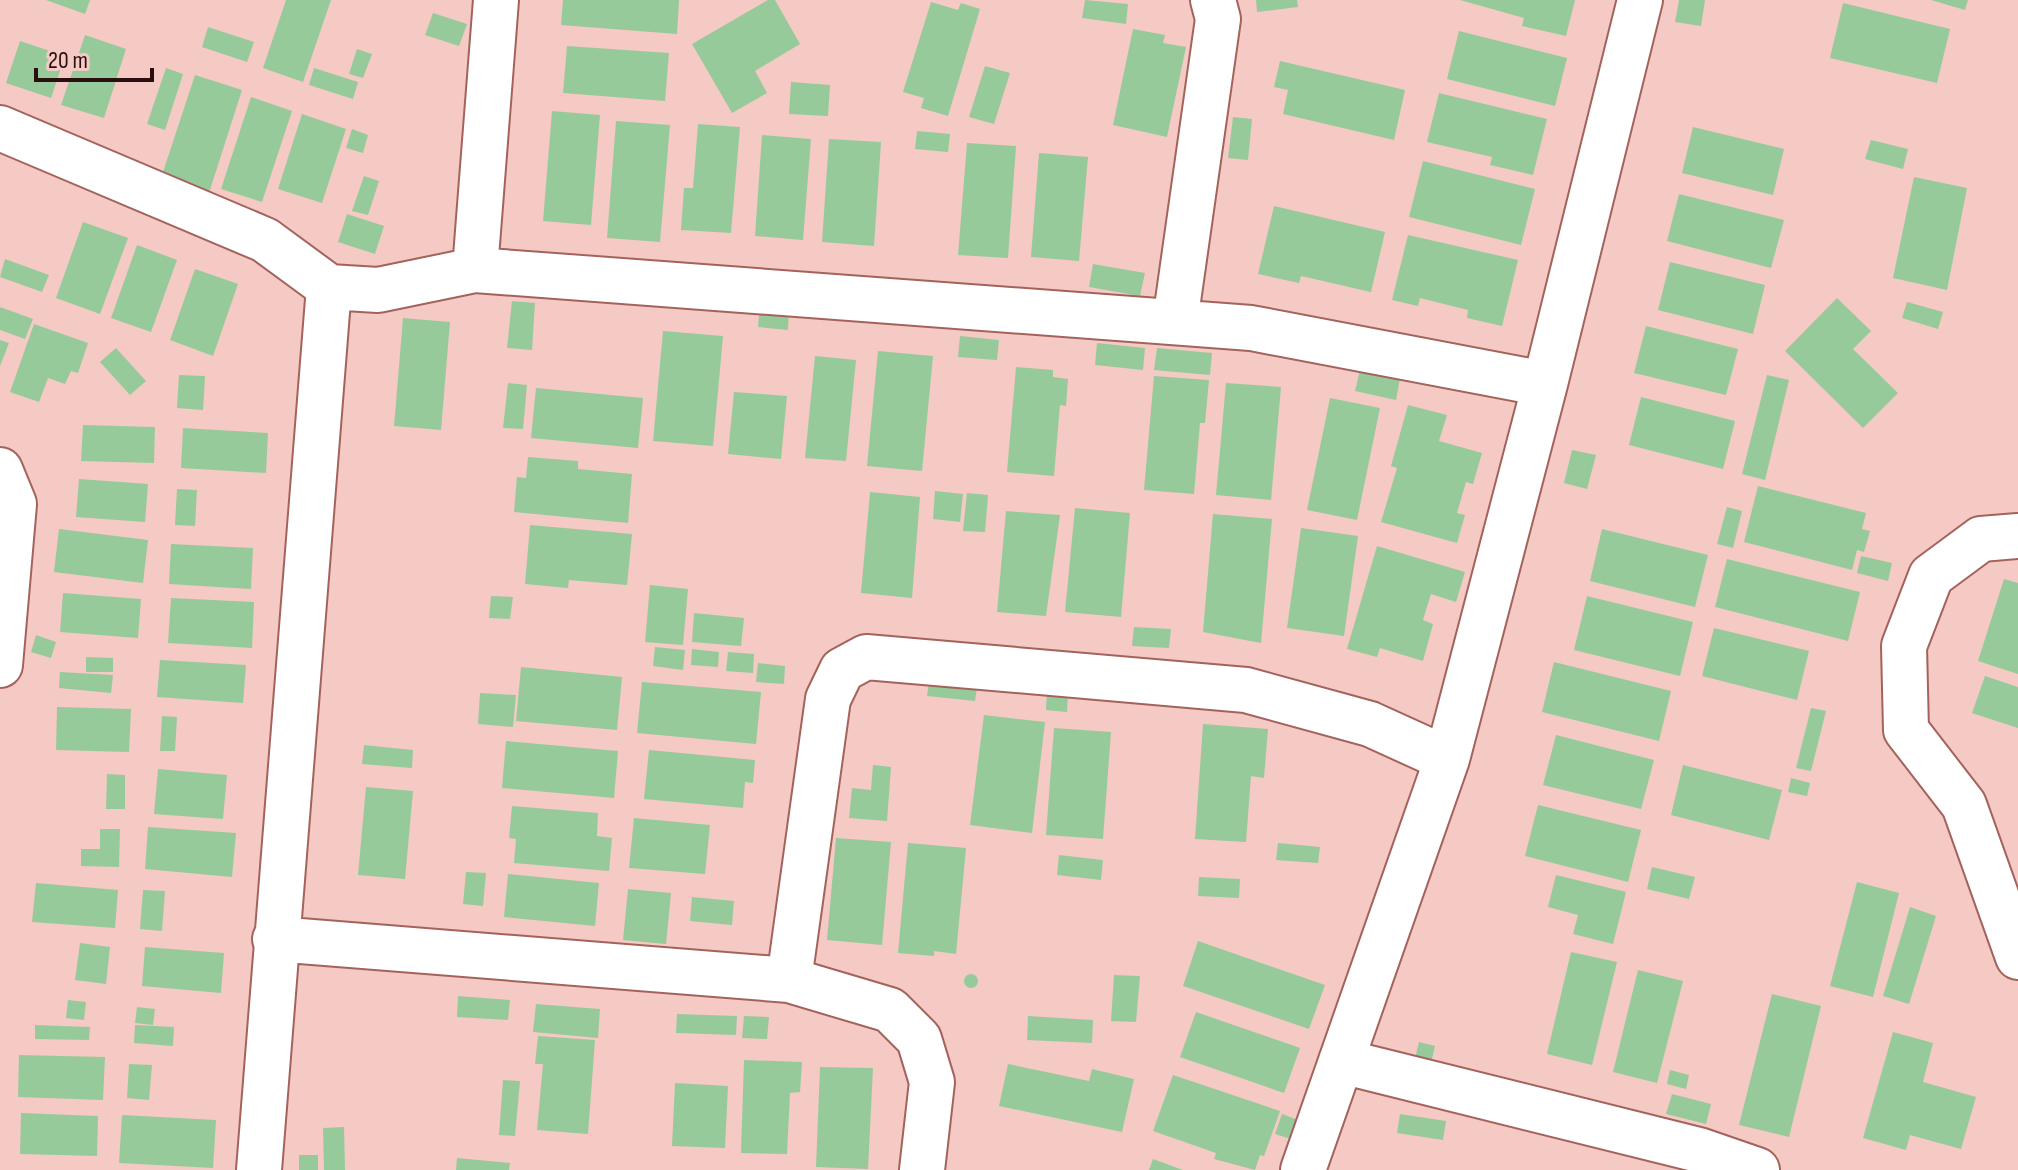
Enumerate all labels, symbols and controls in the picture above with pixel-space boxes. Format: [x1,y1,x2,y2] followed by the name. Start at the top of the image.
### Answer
[36,32,152,82] scale bar
[48,46,88,75] text: 20 m

